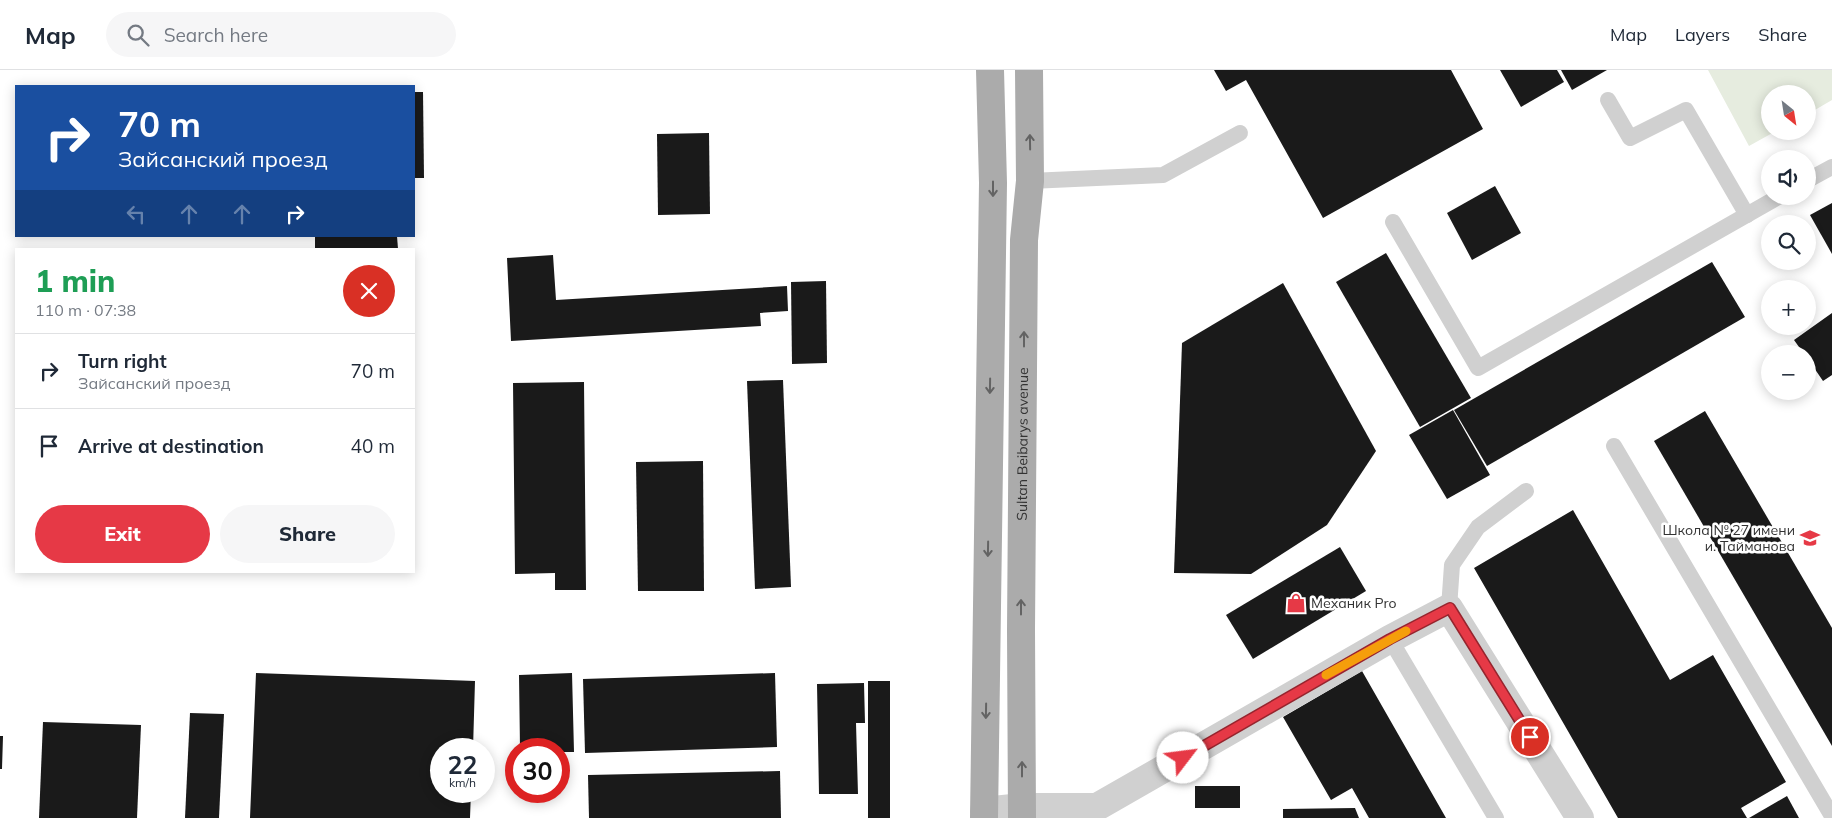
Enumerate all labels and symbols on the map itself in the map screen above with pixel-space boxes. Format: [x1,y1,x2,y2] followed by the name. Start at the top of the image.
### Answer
[1761,85,1816,140] north arrow
[1025,134,1035,150] one-way arrow
[988,180,998,196] one-way arrow
[1019,332,1028,348] one-way arrow
[1013,367,1032,521] street label: Sultan Beibarys avenue
[985,378,995,394] one-way arrow
[1662,521,1795,555] place label: Школа № 27 имени и. Тайманова
[1799,527,1821,549] school or university icon: Школа № 27 имени и. Тайманова
[983,540,993,556] one-way arrow
[1285,592,1307,614] shop icon: Механик Pro
[1311,594,1397,612] place label: Механик Pro
[1016,599,1026,616] one-way arrow
[981,702,991,719] one-way arrow
[1509,716,1551,758] pin
[1156,731,1208,783] position arrow
[505,738,570,803] speed limit sign: 30
[1017,762,1027,778] one-way arrow

